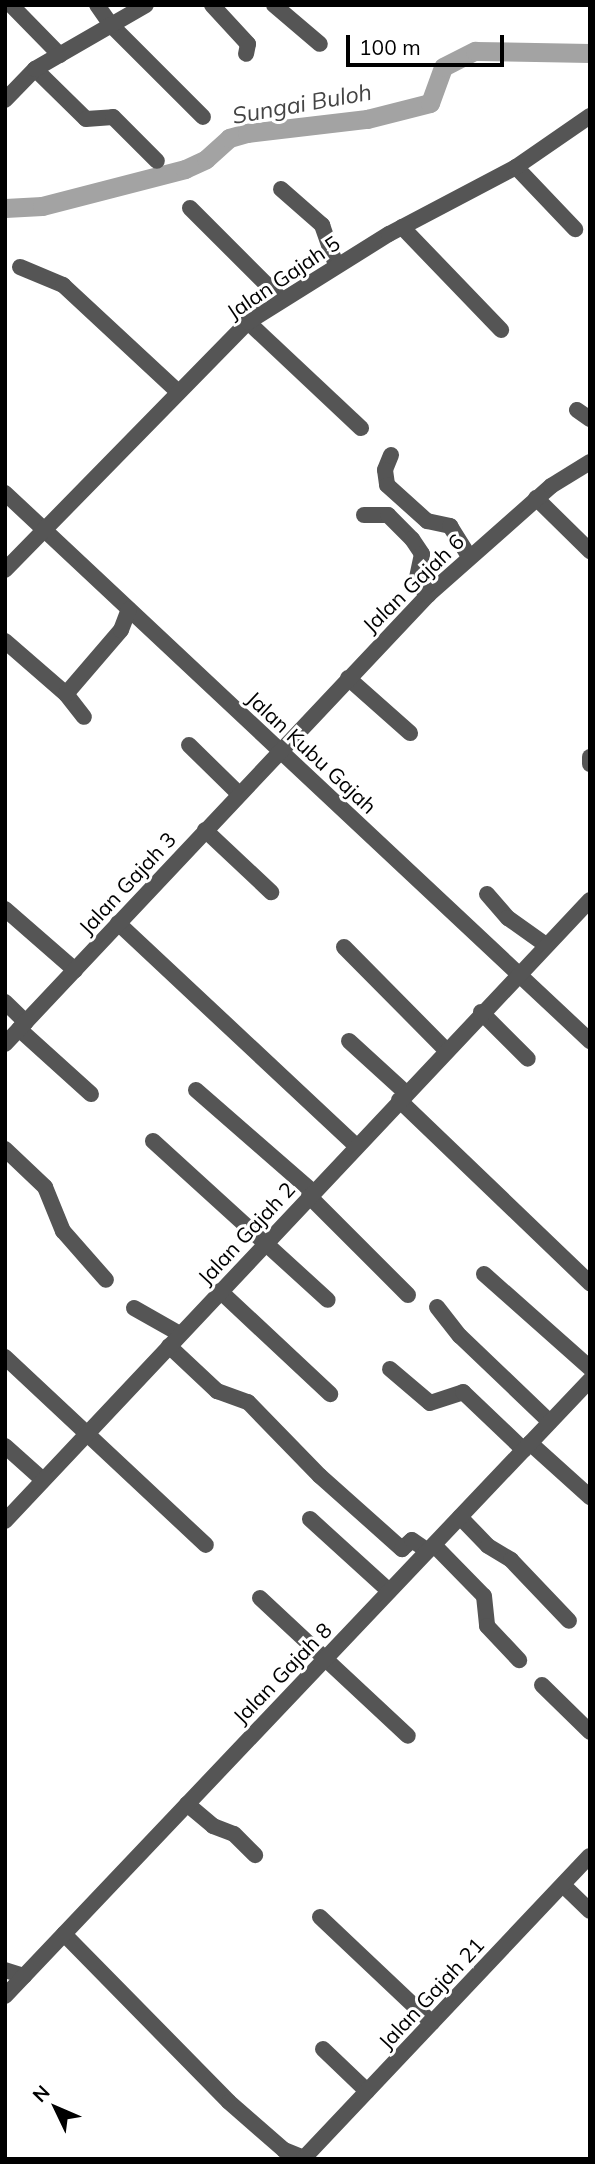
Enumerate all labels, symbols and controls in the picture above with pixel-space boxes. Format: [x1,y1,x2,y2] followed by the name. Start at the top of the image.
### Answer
[350,21,508,65] scale bar
[359,34,421,60] text: 100 m
[230,78,374,130] water label: Sungai Buloh
[222,230,344,324] street label: Jalan Gajah 5
[357,528,469,638] street label: Jalan Gajah 6
[242,685,382,819] street label: Jalan Kubu Gajah
[73,827,181,939] street label: Jalan Gajah 3
[192,1177,300,1289] street label: Jalan Gajah 2
[227,1617,337,1729] street label: Jalan Gajah 8
[373,1932,489,2054] street label: Jalan Gajah 21
[21,2073,91,2143] north arrow
[27,2080,55,2107] text: N

